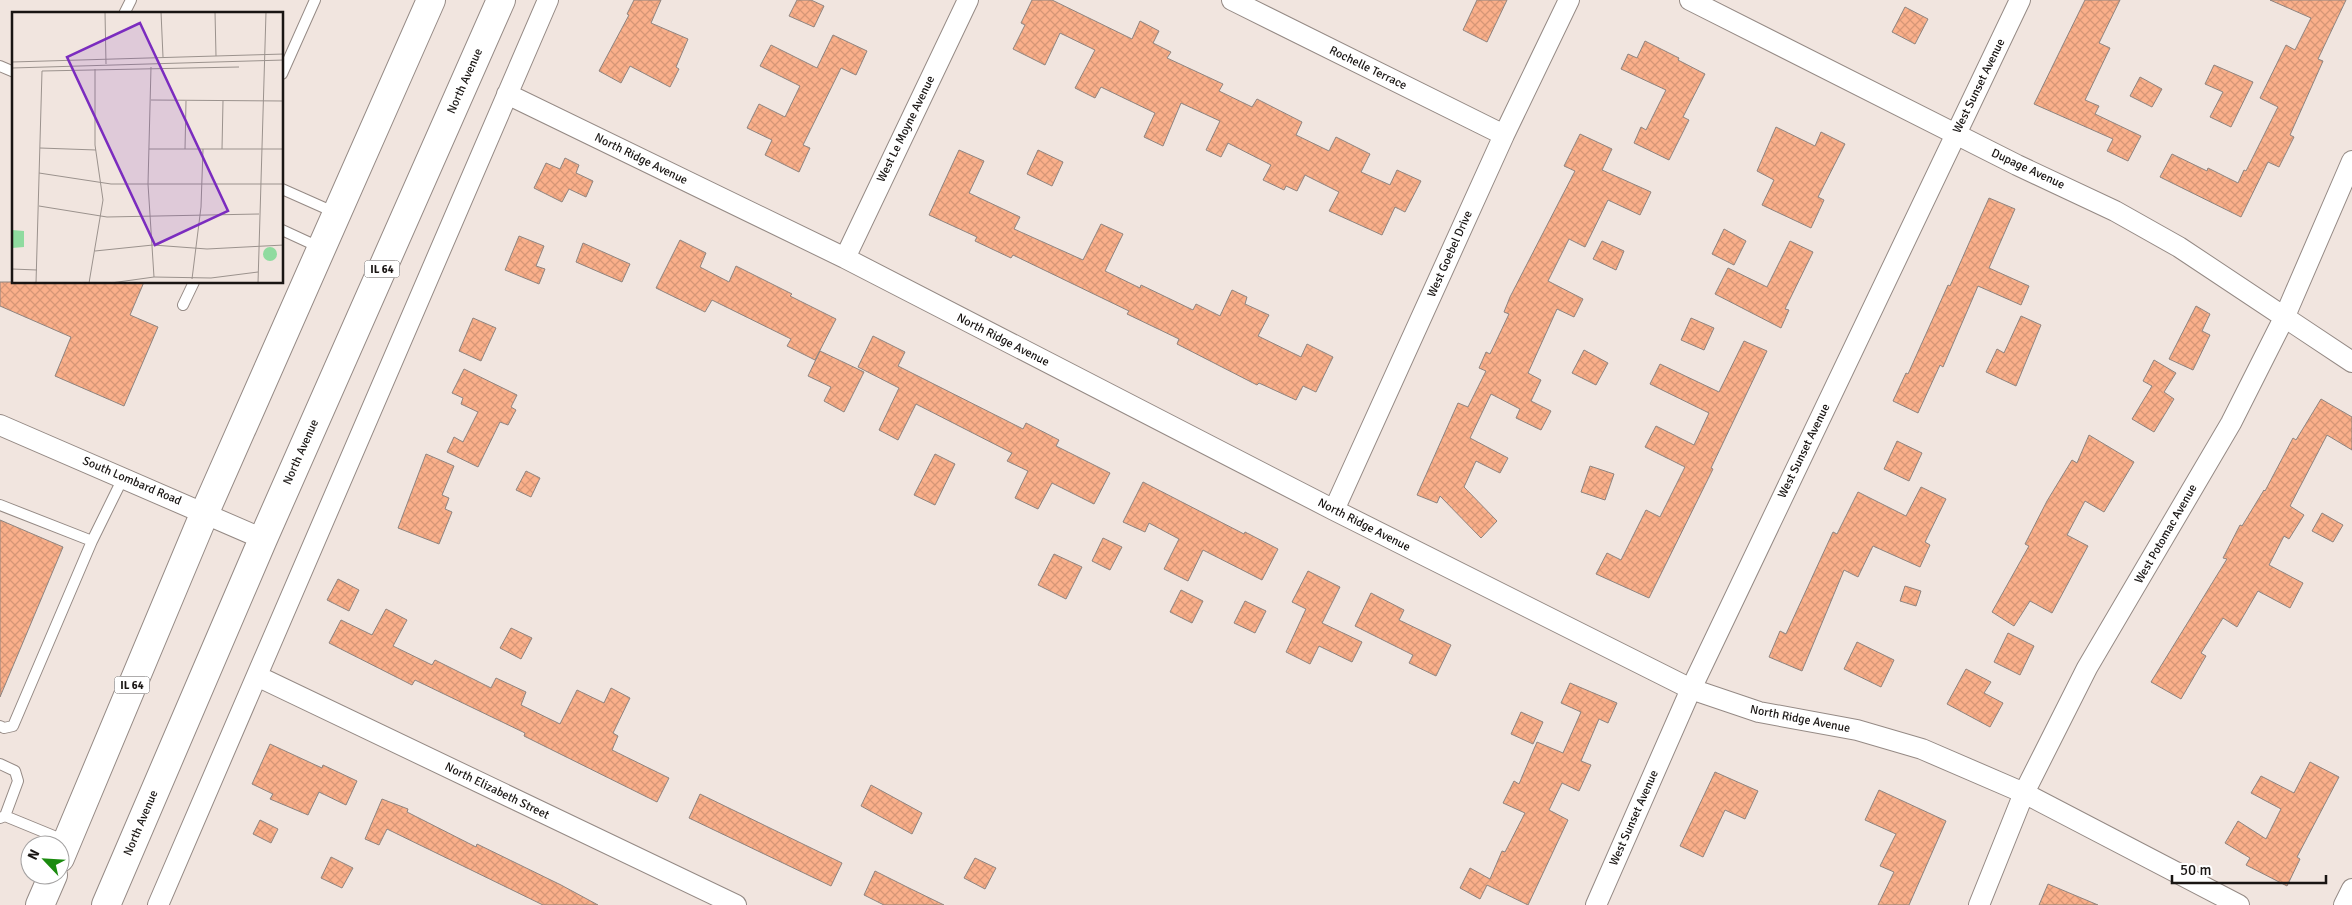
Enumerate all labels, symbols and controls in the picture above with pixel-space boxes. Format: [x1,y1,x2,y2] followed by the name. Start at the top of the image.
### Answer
[12,12,284,284] inset map
[1950,36,2008,136] street label: West Sunset Avenue
[1327,43,1409,93] street label: Rochelle Terrace
[444,46,486,116] street label: North Avenue
[874,73,938,185] street label: West Le Moyne Avenue
[592,130,690,188] street label: North Ridge Avenue
[1989,145,2067,193] street label: Dupage Avenue
[1424,208,1476,300] street label: West Goebel Drive
[364,260,400,278] road number: IL 64
[954,310,1052,370] street label: North Ridge Avenue
[1775,401,1833,501] street label: West Sunset Avenue
[280,417,322,487] street label: North Avenue
[80,453,184,509] street label: South Lombard Road
[2131,482,2201,586] street label: West Potomac Avenue
[1315,495,1413,555] street label: North Ridge Avenue
[114,676,150,694] road number: IL 64
[1749,702,1851,736] street label: North Ridge Avenue
[442,759,552,823] street label: North Elizabeth Street
[1606,768,1662,868] street label: West Sunset Avenue
[120,788,162,858] street label: North Avenue
[20,835,70,885] north arrow
[24,847,43,863] text: N
[2172,852,2326,884] scale bar
[2180,861,2211,879] text: 50 m

